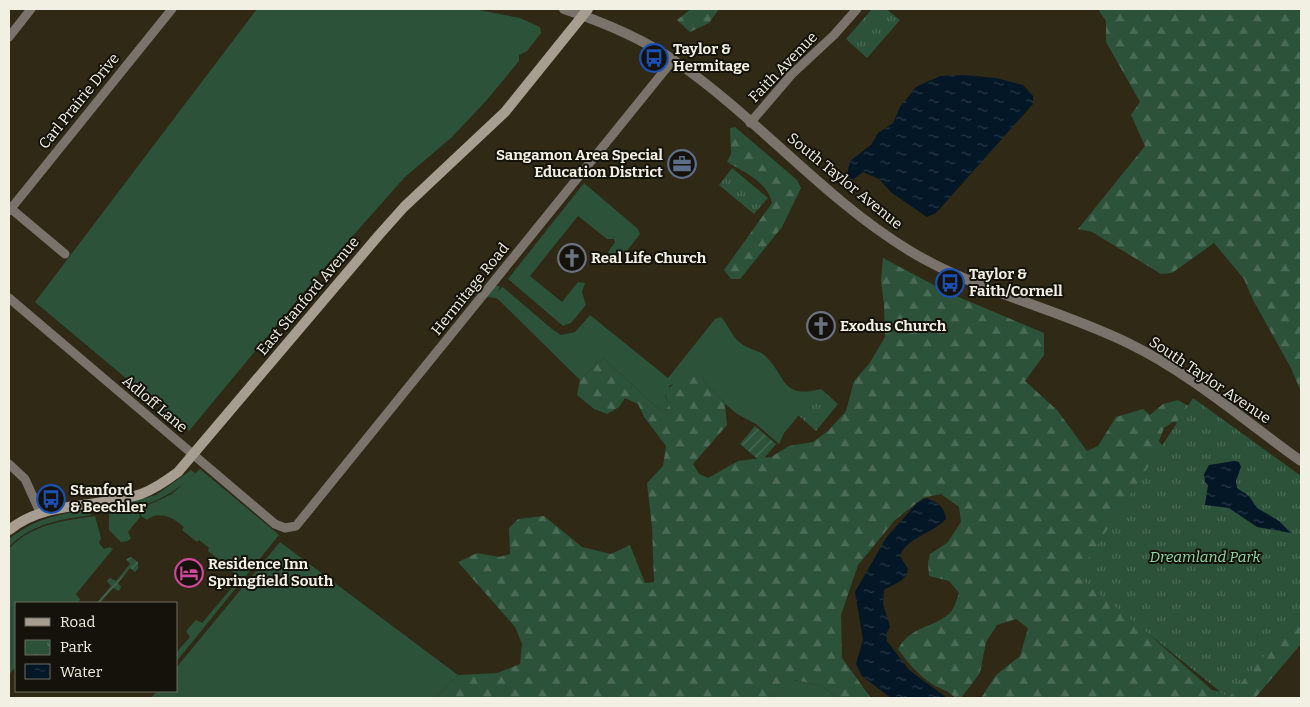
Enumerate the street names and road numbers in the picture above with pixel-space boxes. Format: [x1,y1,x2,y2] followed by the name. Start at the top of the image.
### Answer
[745,28,821,106] street label: Faith Avenue
[35,50,123,152] street label: Carl Prairie Drive
[784,129,906,233] street label: South Taylor Avenue
[253,233,363,359] street label: East Stanford Avenue
[427,239,513,339] street label: Hermitage Road
[1146,333,1274,427] street label: South Taylor Avenue
[119,372,191,436] street label: Adloff Lane

